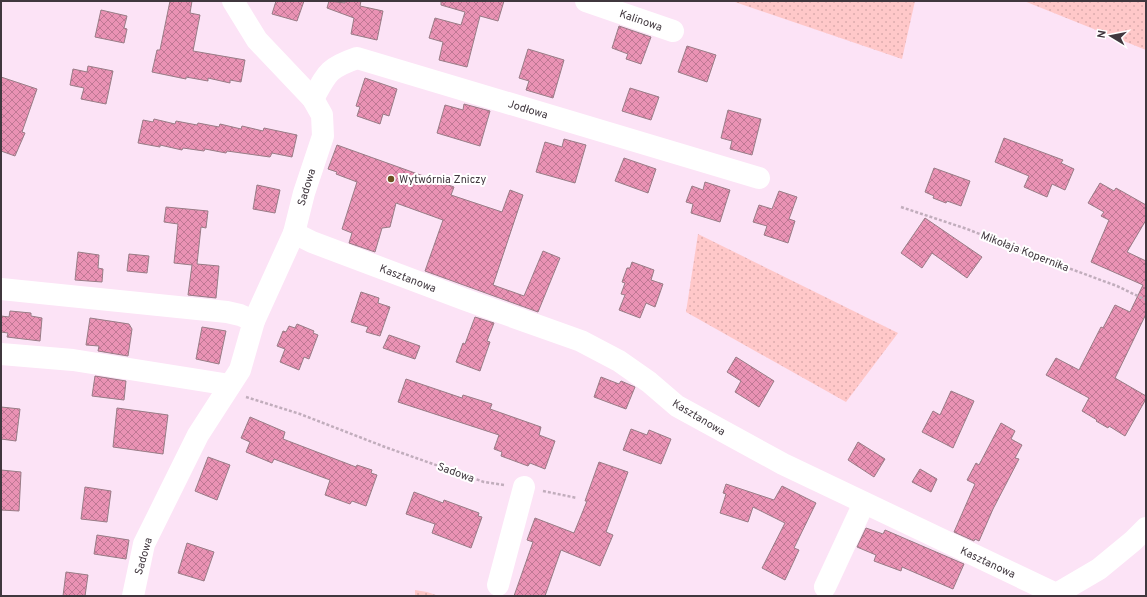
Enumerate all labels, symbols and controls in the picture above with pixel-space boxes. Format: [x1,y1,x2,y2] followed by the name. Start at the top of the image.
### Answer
[617,7,664,35] street label: Kalinowa
[1091,16,1131,56] north arrow
[1095,29,1110,40] text: N
[506,97,550,123] street label: Jodłowa
[295,167,319,208] street label: Sadowa
[399,173,486,187] place label: Wytwórnia Zniczy
[386,174,396,184] marker: Wytwórnia Zniczy
[978,229,1071,275] street label: Mikołaja Kopernika
[377,262,438,296] street label: Kasztanowa
[669,397,728,439] street label: Kasztanowa
[435,460,476,486] street label: Sadowa
[132,536,156,577] street label: Sadowa
[958,544,1018,582] street label: Kasztanowa

